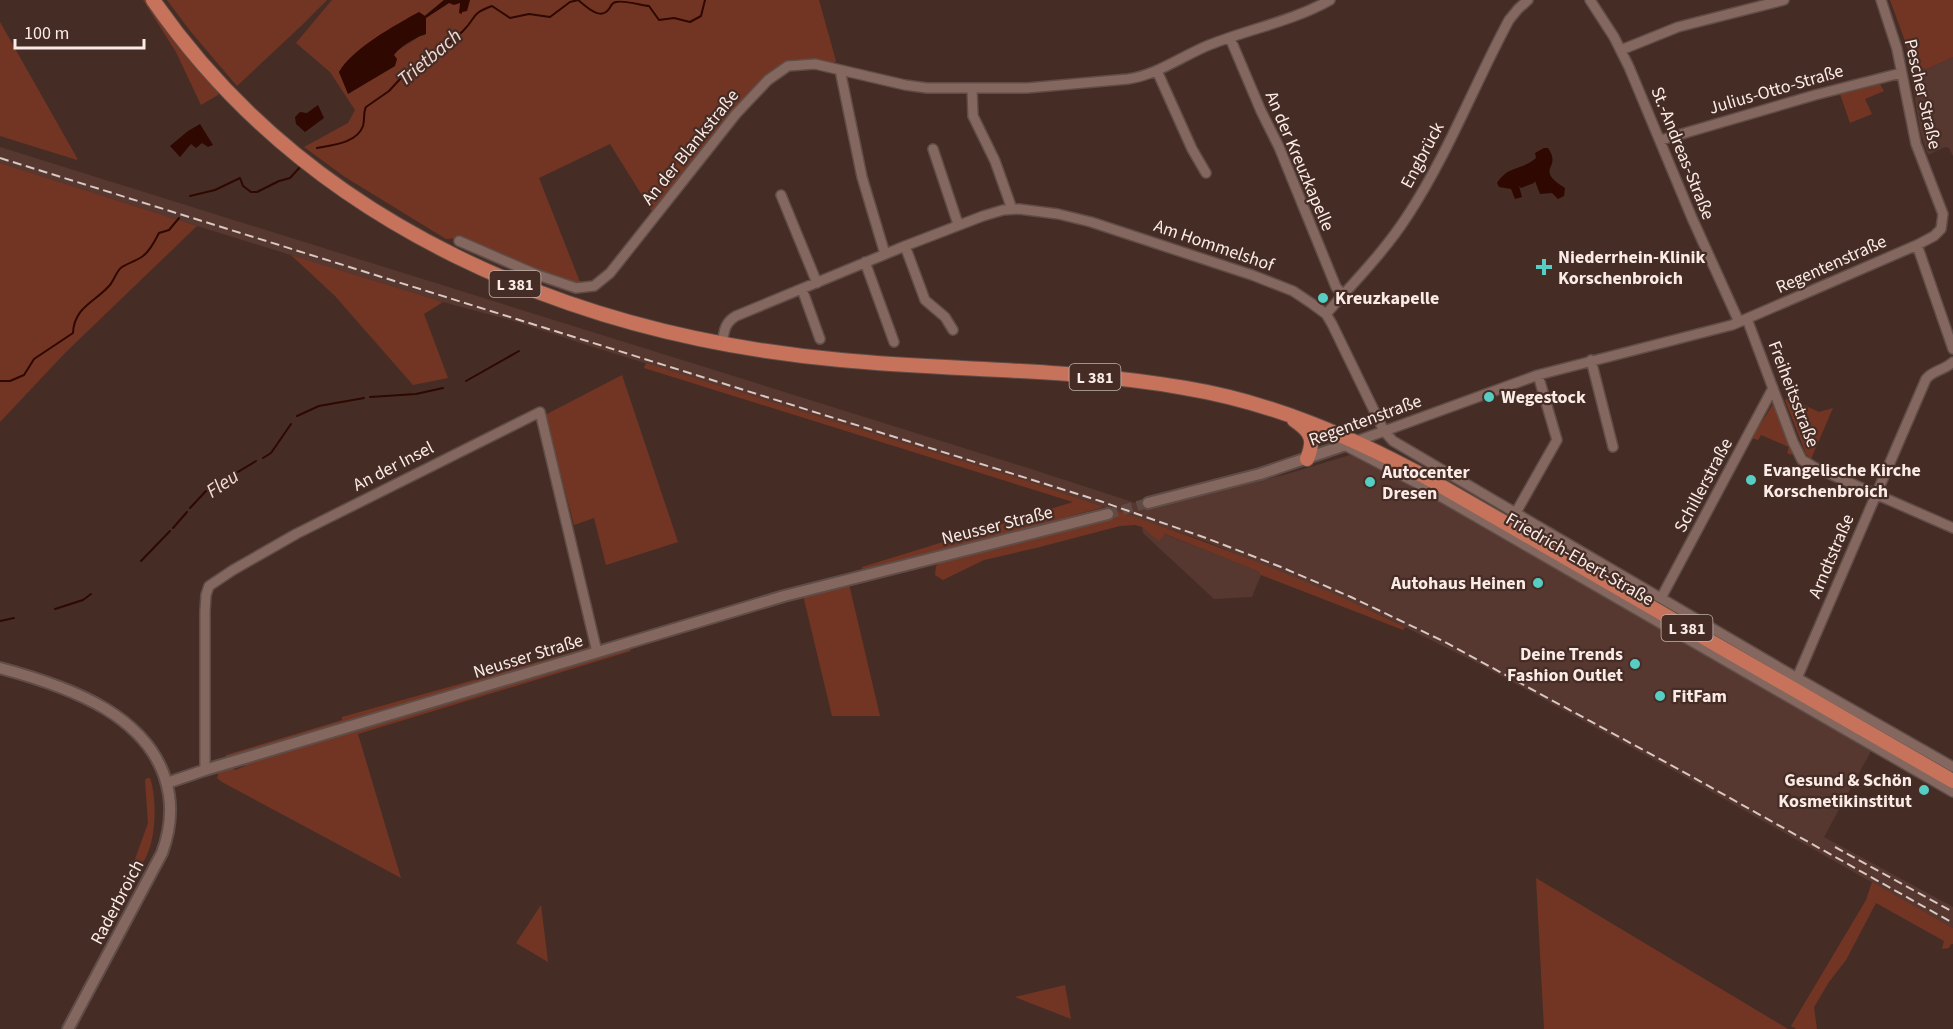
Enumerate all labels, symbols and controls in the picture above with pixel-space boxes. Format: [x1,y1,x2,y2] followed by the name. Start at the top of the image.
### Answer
[15,12,144,50] scale bar
[24,21,69,46] text: 100 m
[391,22,468,93] water label: Trietbach
[1898,37,1947,152] street label: Pescher Straße
[1706,58,1846,121] street label: Julius-Otto-Straße
[1644,83,1721,223] street label: St.-Andreas-Straße
[636,84,745,211] street label: An der Blankstraße
[1259,87,1340,235] street label: An der Kreuzkapelle
[1395,118,1450,193] street label: Engbrück
[1150,213,1278,278] street label: Am Hommelshof
[1772,229,1890,300] street label: Regentenstraße
[1558,245,1706,291] place label: Niederrhein-Klinik Korschenbroich
[1535,258,1553,276] marker: Niederrhein-Klinik Korschenbroich
[490,271,540,297] road number: L 381
[1335,286,1439,311] place label: Kreuzkapelle
[1316,291,1330,305] marker: Kreuzkapelle
[1762,337,1825,451] street label: Freiheitsstraße
[1070,364,1120,390] road number: L 381
[1501,385,1586,410] place label: Wegestock
[1305,388,1425,452] street label: Regentenstraße
[1482,390,1496,404] marker: Wegestock
[1668,433,1739,537] street label: Schillerstraße
[349,435,438,497] street label: An der Insel
[1763,458,1921,504] place label: Evangelische Kirche Korschenbroich
[1381,460,1470,506] place label: Autocenter Dresen
[200,463,245,505] water label: Fleu
[1744,473,1758,487] marker: Evangelische Kirche Korschenbroich
[1363,475,1377,489] marker: Autocenter Dresen
[939,500,1055,551] street label: Neusser Straße
[1501,507,1659,612] street label: Friedrich-Ebert-Straße
[1803,510,1860,602] street label: Arndtstraße
[1390,571,1526,596] place label: Autohaus Heinen
[1531,576,1545,590] marker: Autohaus Heinen
[1662,615,1712,641] road number: L 381
[470,628,586,685] street label: Neusser Straße
[1507,642,1623,688] place label: Deine Trends Fashion Outlet
[1628,657,1642,671] marker: Deine Trends Fashion Outlet
[1672,684,1727,709] place label: FitFam
[1653,689,1667,703] marker: FitFam
[1778,768,1912,814] place label: Gesund & Schön Kosmetikinstitut
[1917,783,1931,797] marker: Gesund & Schön Kosmetikinstitut
[85,855,150,949] street label: Raderbroich

